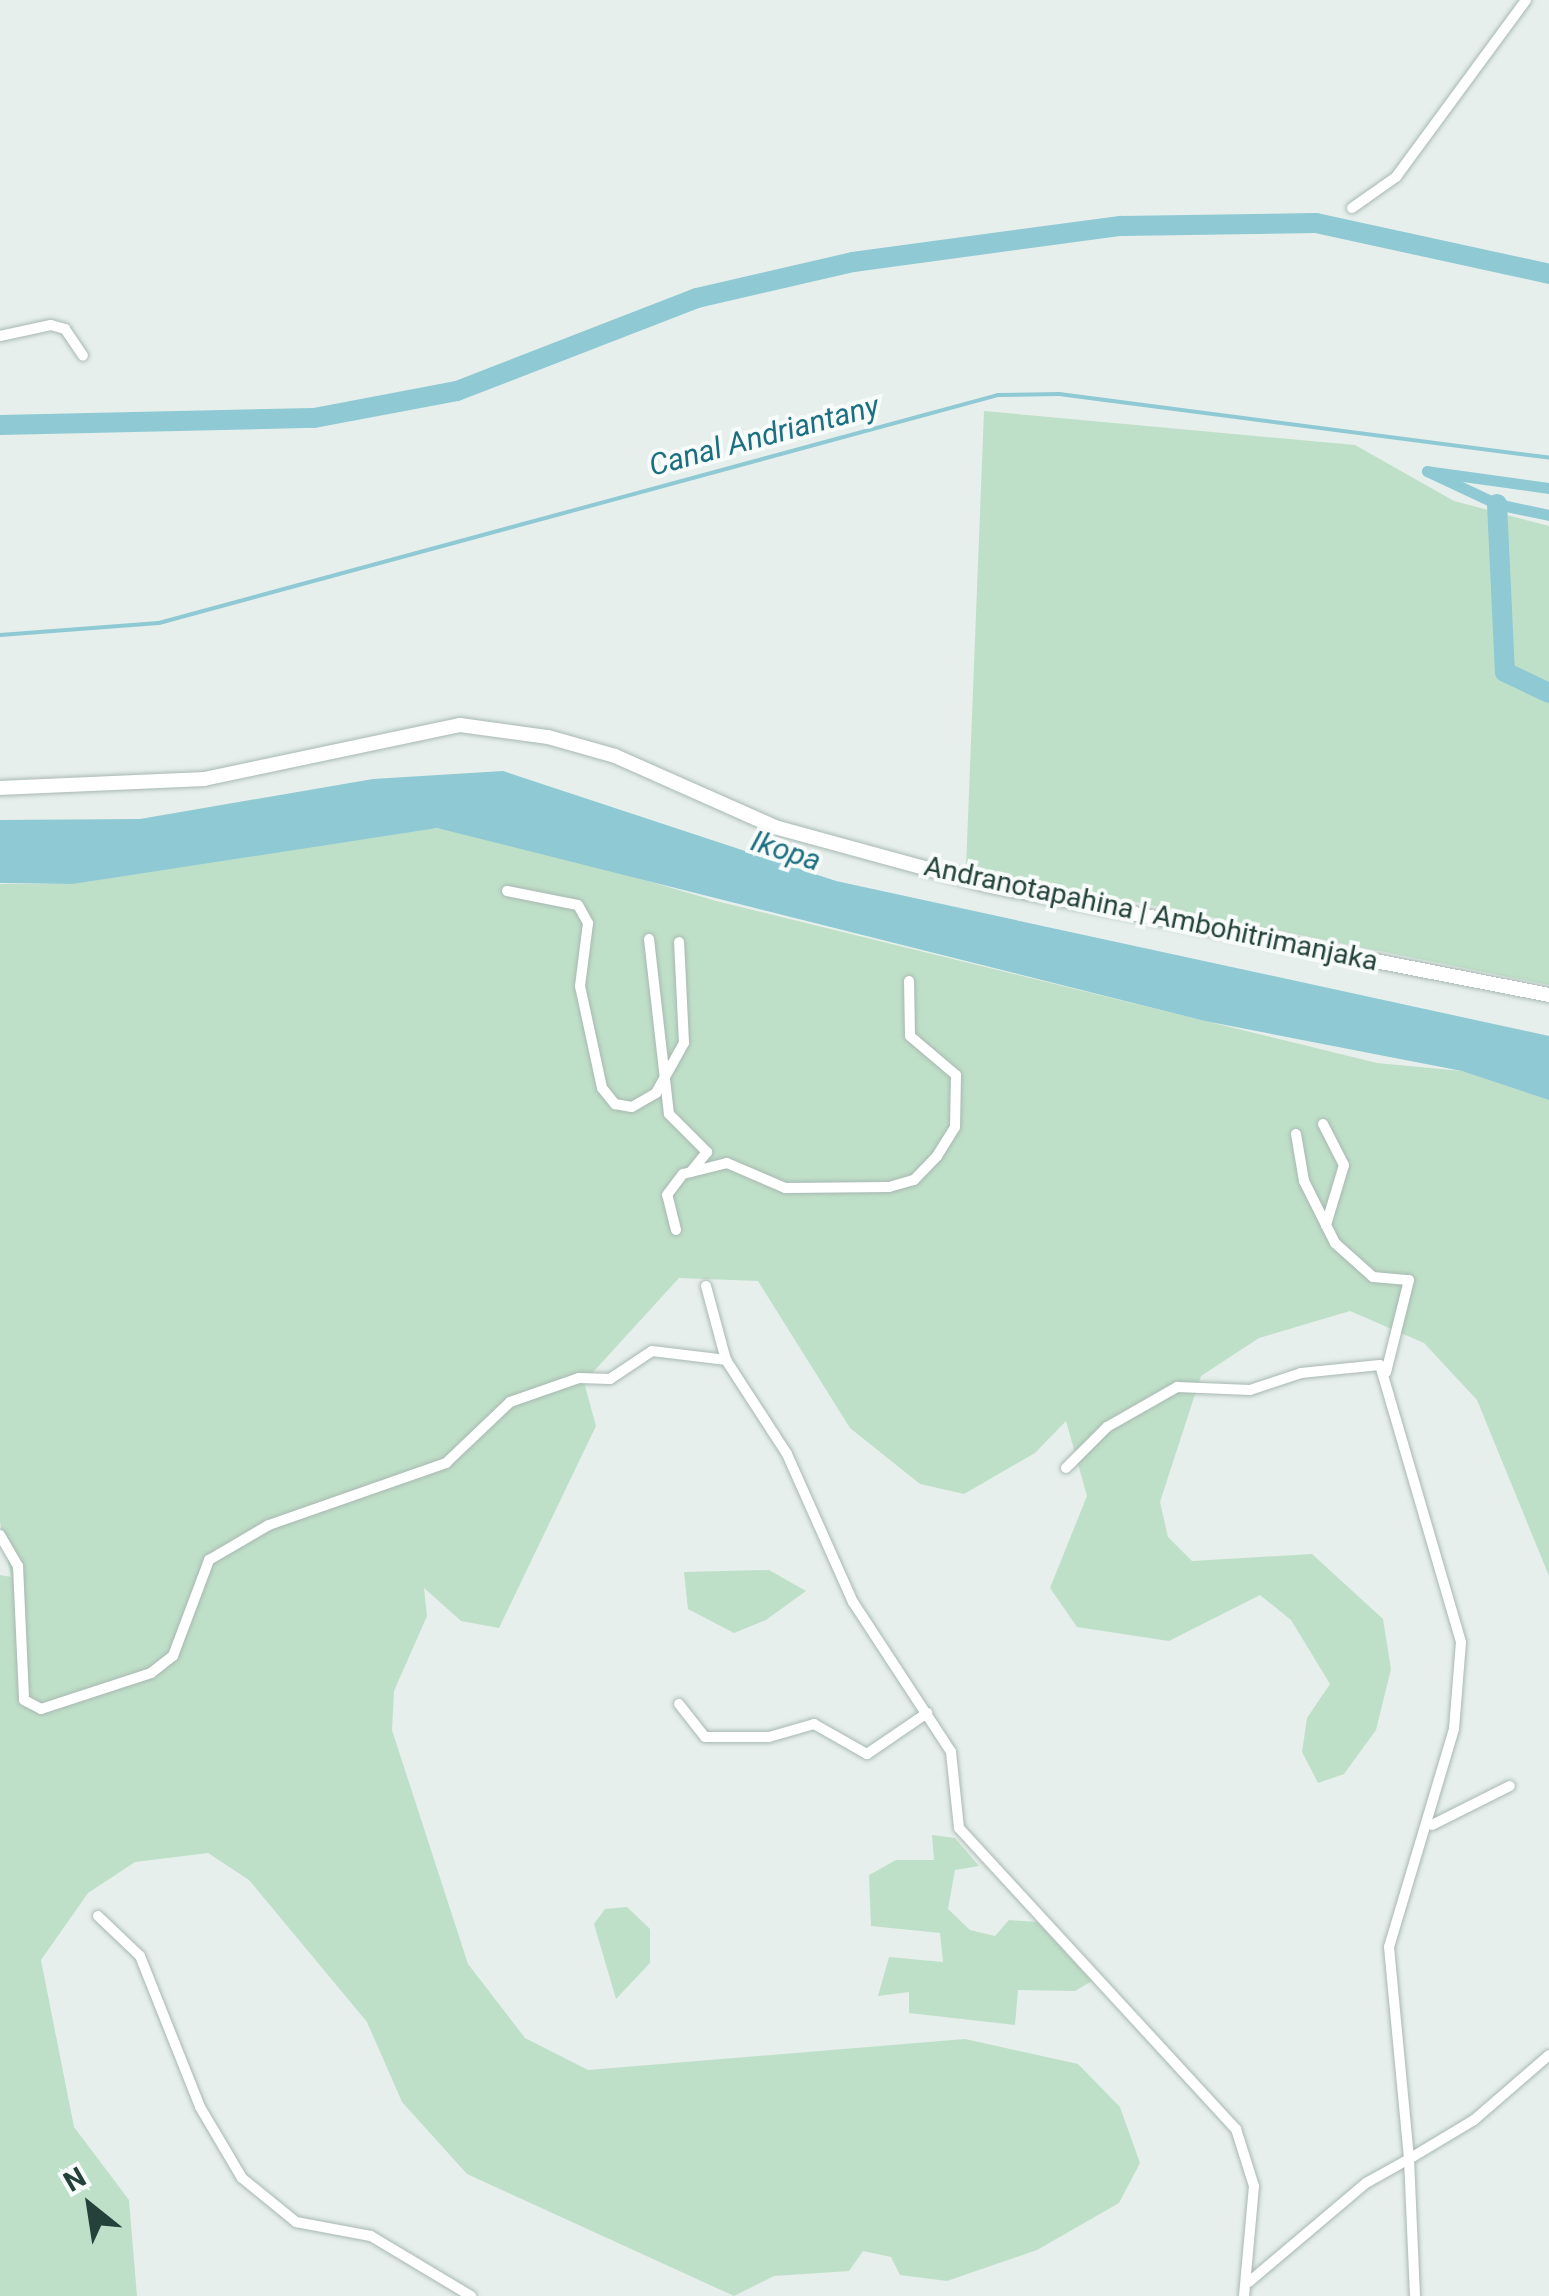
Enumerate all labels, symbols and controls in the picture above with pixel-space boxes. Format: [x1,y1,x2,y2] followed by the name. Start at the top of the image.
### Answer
[645,388,883,484] water label: Canal Andriantany
[746,823,826,879] water label: Ikopa
[921,849,1381,979] street label: Andranotapahina | Ambohitrimanjaka
[40,2156,140,2256] north arrow
[58,2160,92,2199] text: N

